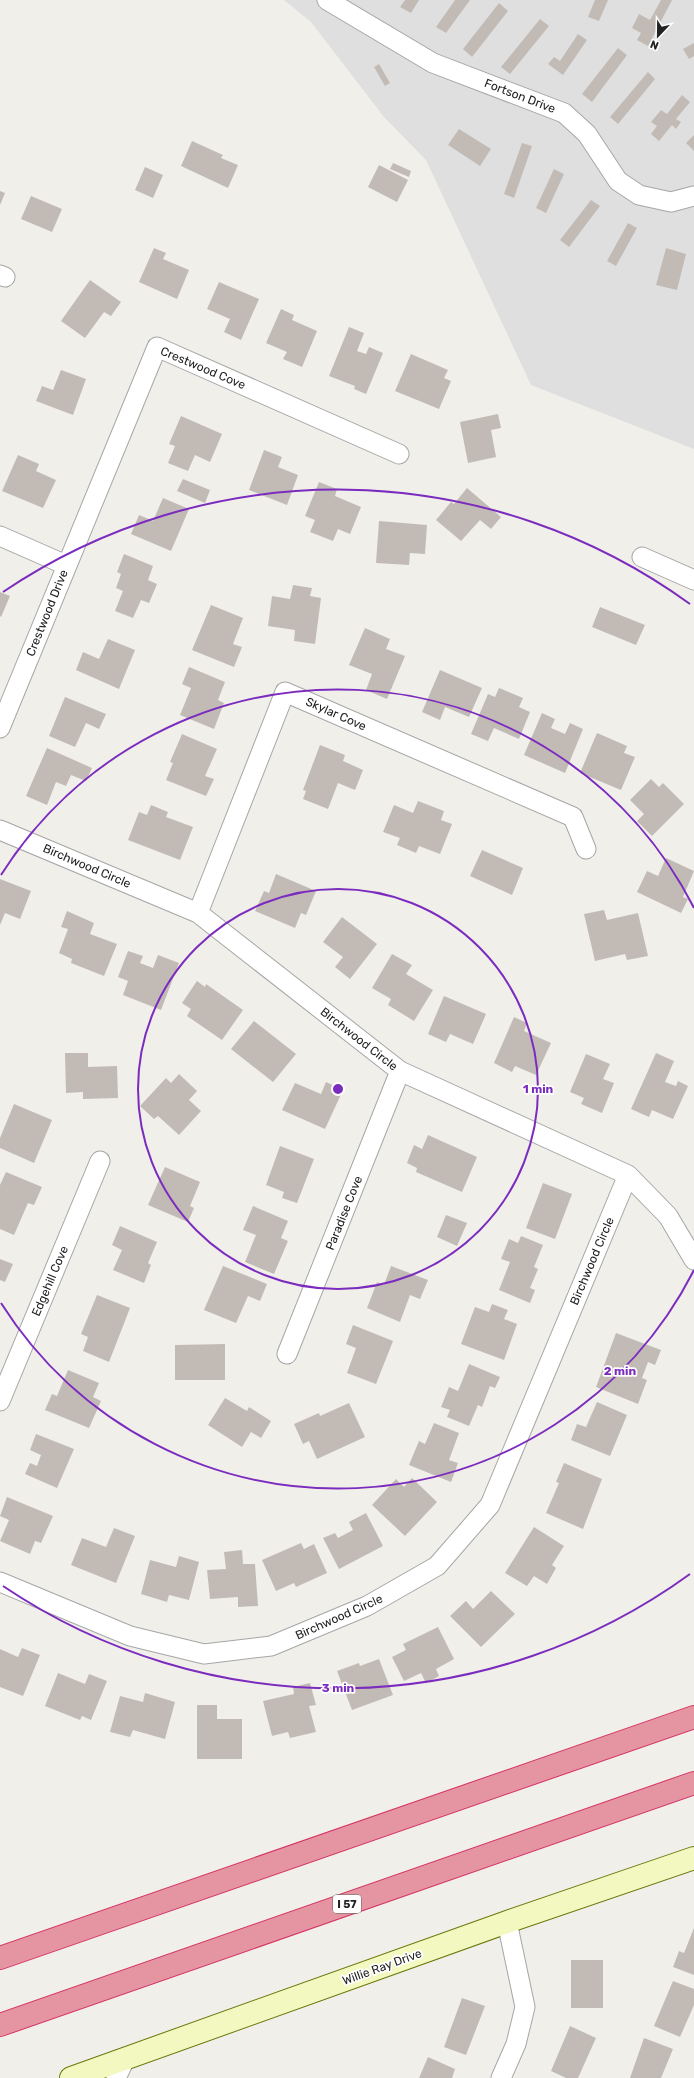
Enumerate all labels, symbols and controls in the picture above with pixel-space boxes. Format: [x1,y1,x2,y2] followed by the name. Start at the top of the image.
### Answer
[638,16,678,56] north arrow
[648,37,661,52] text: N
[482,76,558,116] street label: Fortson Drive
[158,344,248,392] street label: Crestwood Cove
[23,567,71,658] street label: Crestwood Drive
[304,694,369,734] street label: Skylar Cove
[41,841,133,891] street label: Birchwood Circle
[318,1005,401,1074] street label: Birchwood Circle
[331,1082,345,1096] centre of rings
[523,1082,554,1096] text: 1 min
[323,1174,365,1252] street label: Paradise Cove
[567,1215,617,1307] street label: Birchwood Circle
[29,1243,71,1318] street label: Edgehill Cove
[604,1364,637,1378] text: 2 min
[293,1591,385,1643] street label: Birchwood Circle
[322,1681,355,1695] text: 3 min
[333,1895,361,1913] road number: I 57
[340,1946,424,1988] street label: Willie Ray Drive

